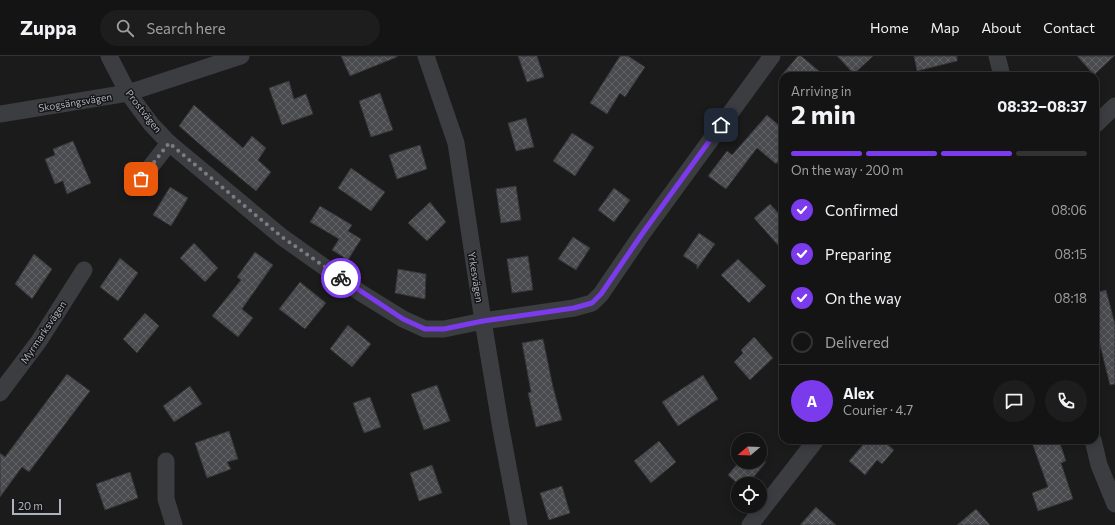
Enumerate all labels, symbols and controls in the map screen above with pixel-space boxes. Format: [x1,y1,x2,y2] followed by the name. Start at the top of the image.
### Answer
[100,10,380,46] search box
[20,16,76,39] text: Zuppa
[114,17,136,39] icon: search
[146,19,226,37] text: Search here
[870,19,909,36] text: Home
[931,19,959,36] text: Map
[981,19,1021,36] text: About
[1043,19,1095,36] text: Contact
[791,83,851,99] text: Arriving in
[124,87,164,135] street label: Prostvägen
[37,90,113,114] street label: Skogsängsvägen
[997,97,1087,115] text: 08:32–08:37
[791,98,856,129] text: 2 min
[704,108,738,142] pin
[710,114,732,136] icon: home
[124,162,158,196] pin
[791,162,903,178] text: On the way · 200 m
[130,168,152,190] icon: bag
[791,199,813,221] icon: check
[825,201,898,219] text: Confirmed
[1051,202,1087,218] text: 08:06
[791,243,813,265] icon: check
[825,245,891,263] text: Preparing
[1055,246,1087,262] text: 08:15
[466,251,486,303] street label: Yrkesvägen
[321,258,361,298] courier
[330,267,352,289] icon: bike
[791,287,813,309] icon: check
[825,289,902,307] text: On the way
[1054,290,1087,306] text: 08:18
[18,298,68,366] street label: Myrmarksvägen
[825,333,889,351] text: Delivered
[993,380,1035,422] button: chat
[1045,380,1087,422] button: phone
[843,384,874,402] text: Alex
[807,392,817,410] text: A
[843,402,913,418] text: Courier · 4.7
[731,433,767,469] north arrow
[731,433,767,513] map controls
[731,477,767,513] button: locate
[12,497,61,516] scale bar
[18,499,43,512] text: 20 m

